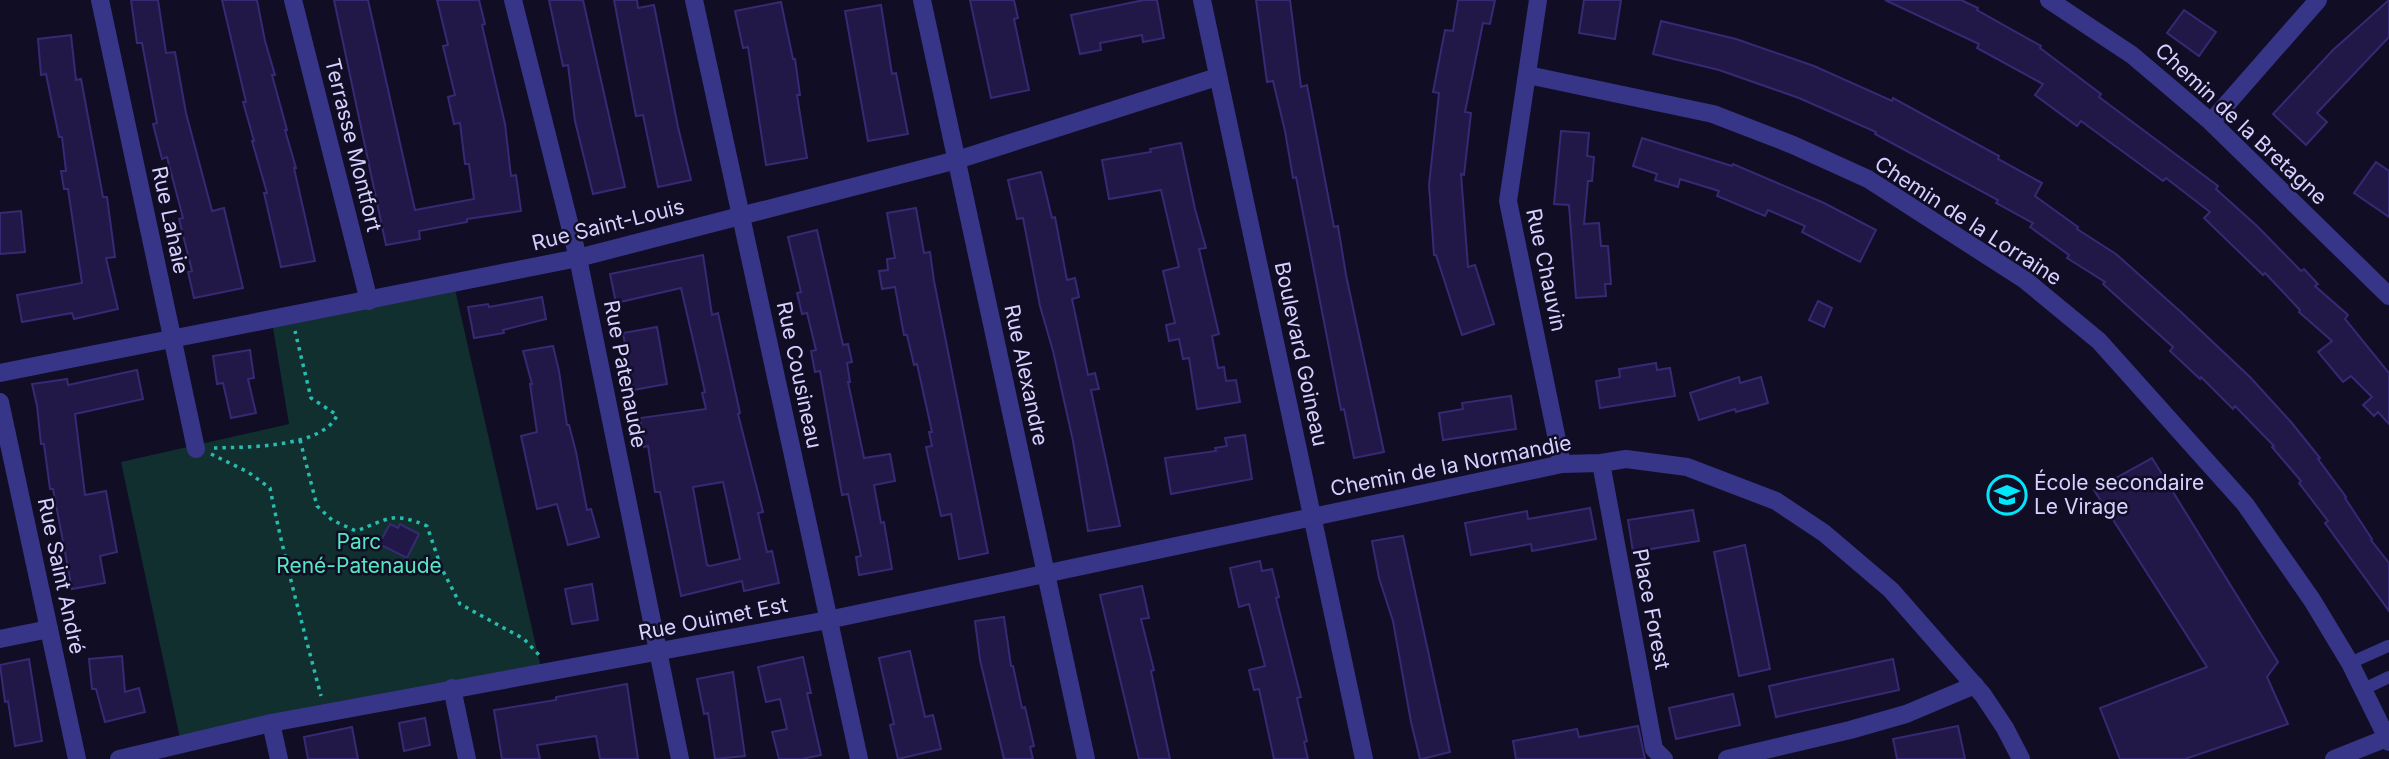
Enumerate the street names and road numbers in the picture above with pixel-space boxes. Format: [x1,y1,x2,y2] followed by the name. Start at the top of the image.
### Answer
[2150,38,2332,210] street label: Chemin de la Bretagne
[320,56,387,234] street label: Terrasse Montfort
[1870,151,2066,290] street label: Chemin de la Lorraine
[147,164,194,276] street label: Rue Lahaie
[529,194,687,256] street label: Rue Saint-Louis
[1521,206,1572,334] street label: Rue Chauvin
[1270,259,1333,448] street label: Boulevard Goineau
[599,298,652,450] street label: Rue Patenaude
[772,299,827,451] street label: Rue Cousineau
[999,302,1054,448] street label: Rue Alexandre
[1328,430,1574,501] street label: Chemin de la Normandie
[33,495,90,656] street label: Rue Saint André
[1628,546,1675,671] street label: Place Forest
[636,592,790,645] street label: Rue Ouimet Est

